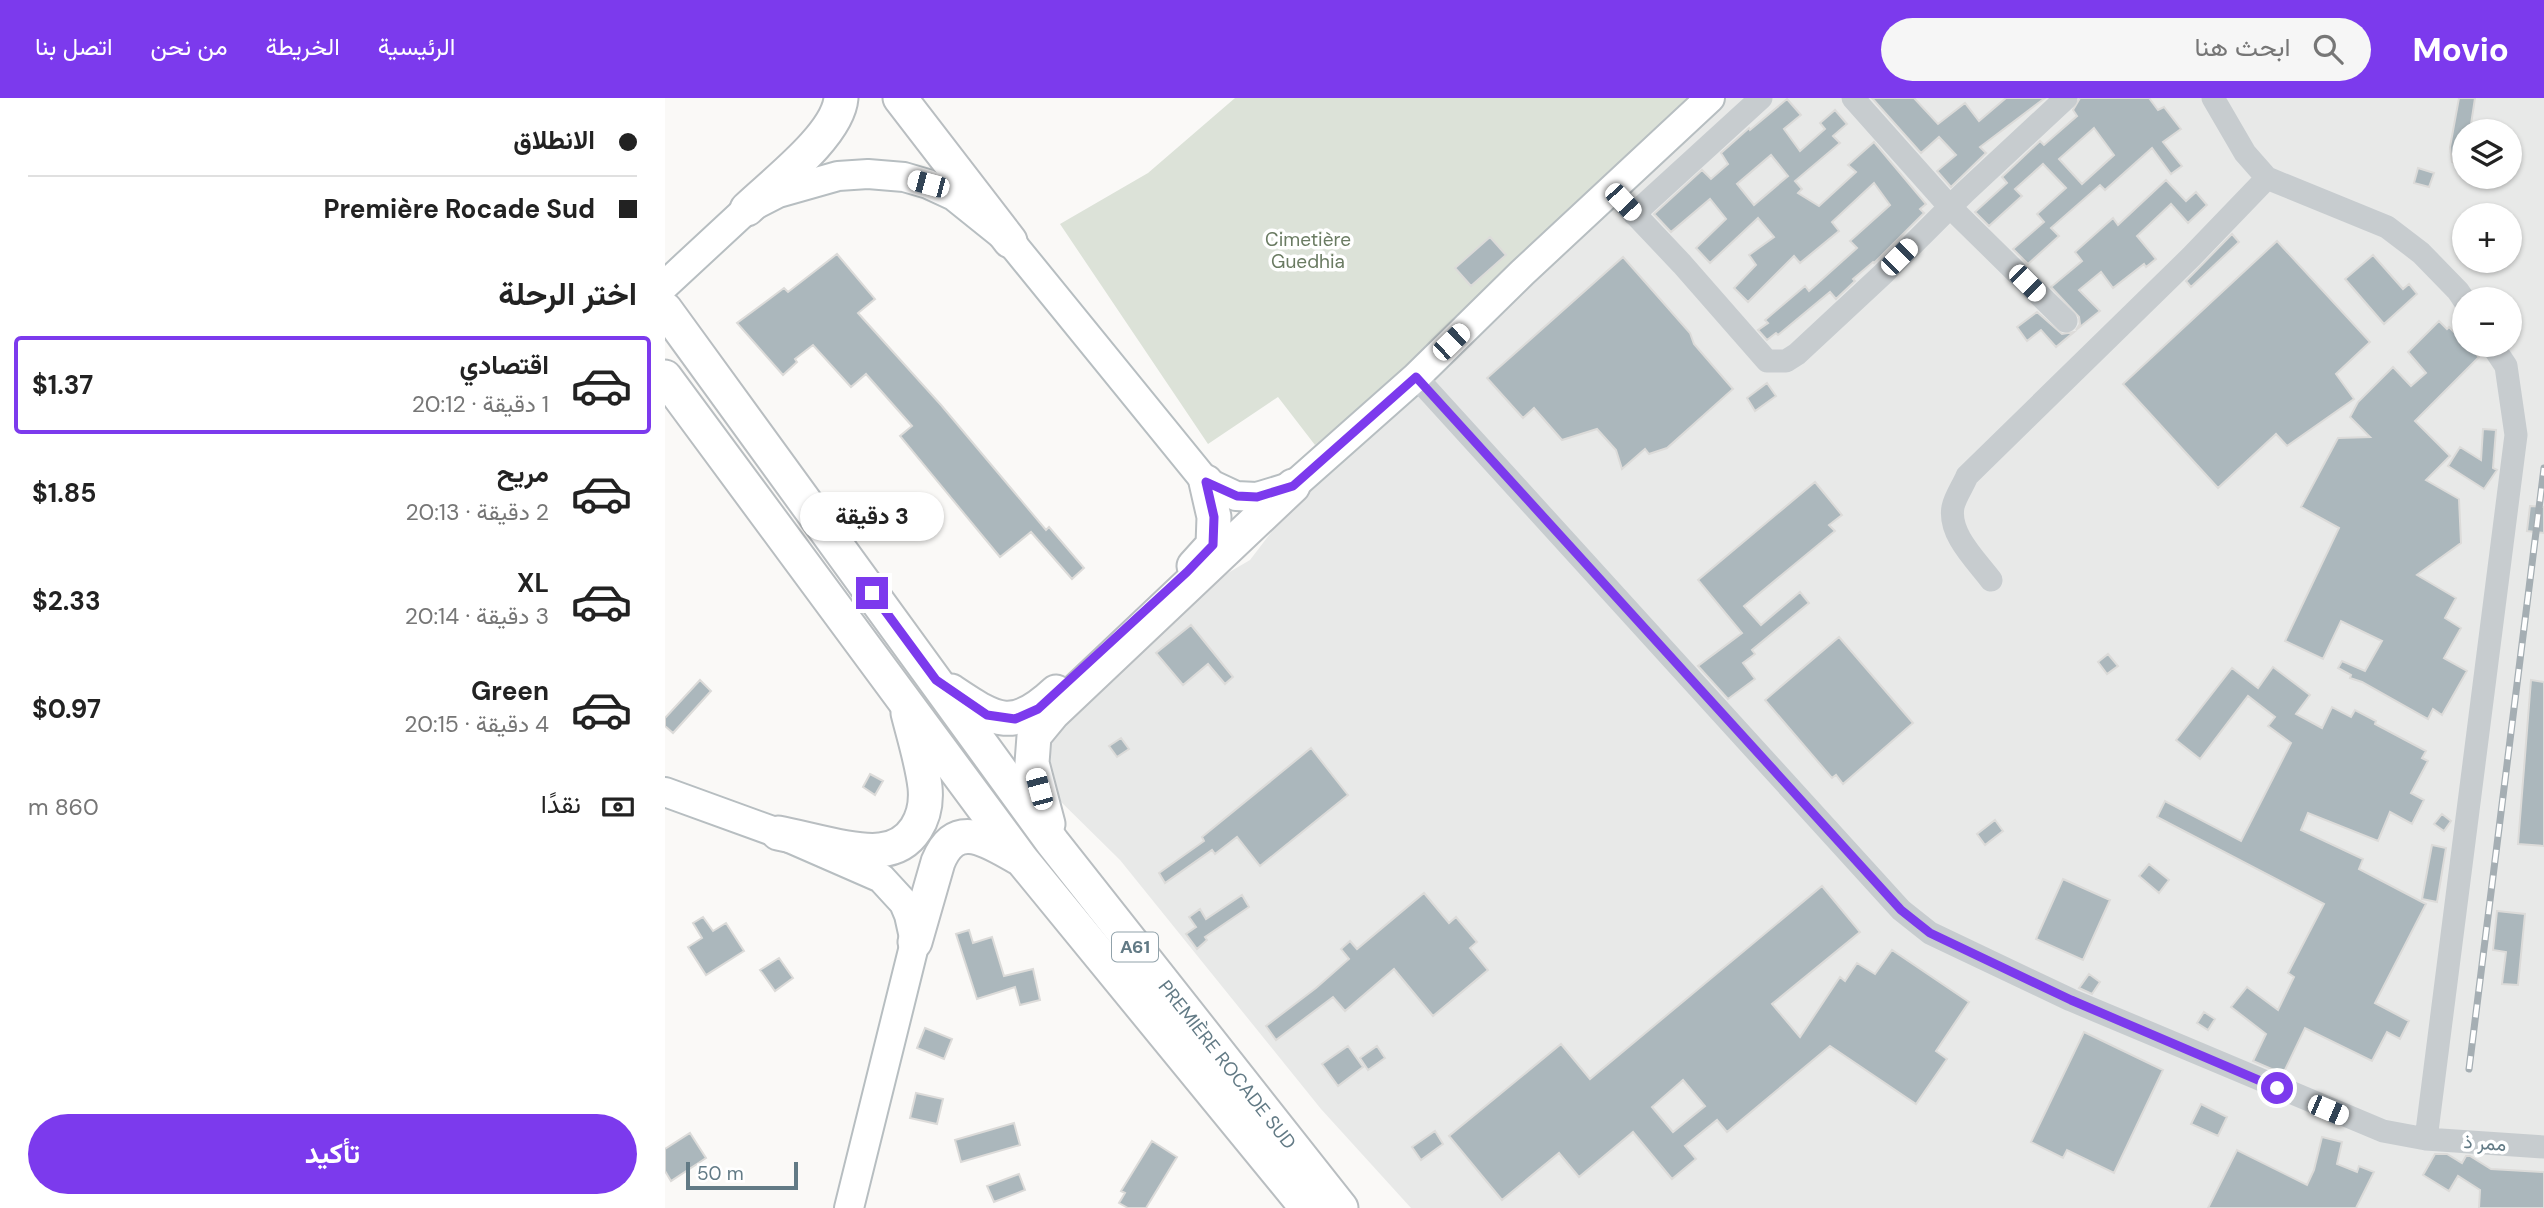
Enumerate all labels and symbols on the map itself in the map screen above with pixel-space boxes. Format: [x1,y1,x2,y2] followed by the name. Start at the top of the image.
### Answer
[905,168,952,200] car
[1601,179,1646,225] car
[1265,227,1351,274] park label: Cimetière Guedhia
[1877,235,1922,279] car
[2005,261,2050,305] car
[1429,320,1474,364] car
[800,491,944,540] callout: 3 دقيقة
[856,577,888,609] route end
[1024,766,1055,812] car
[1112,932,1158,962] road number: A61
[1153,975,1302,1154] street label: PREMIÈRE ROCADE SUD
[2261,1072,2293,1104] route start
[2305,1092,2352,1128] car
[2463,1129,2507,1157] street label: ممر ذ
[686,1159,798,1191] scale bar

